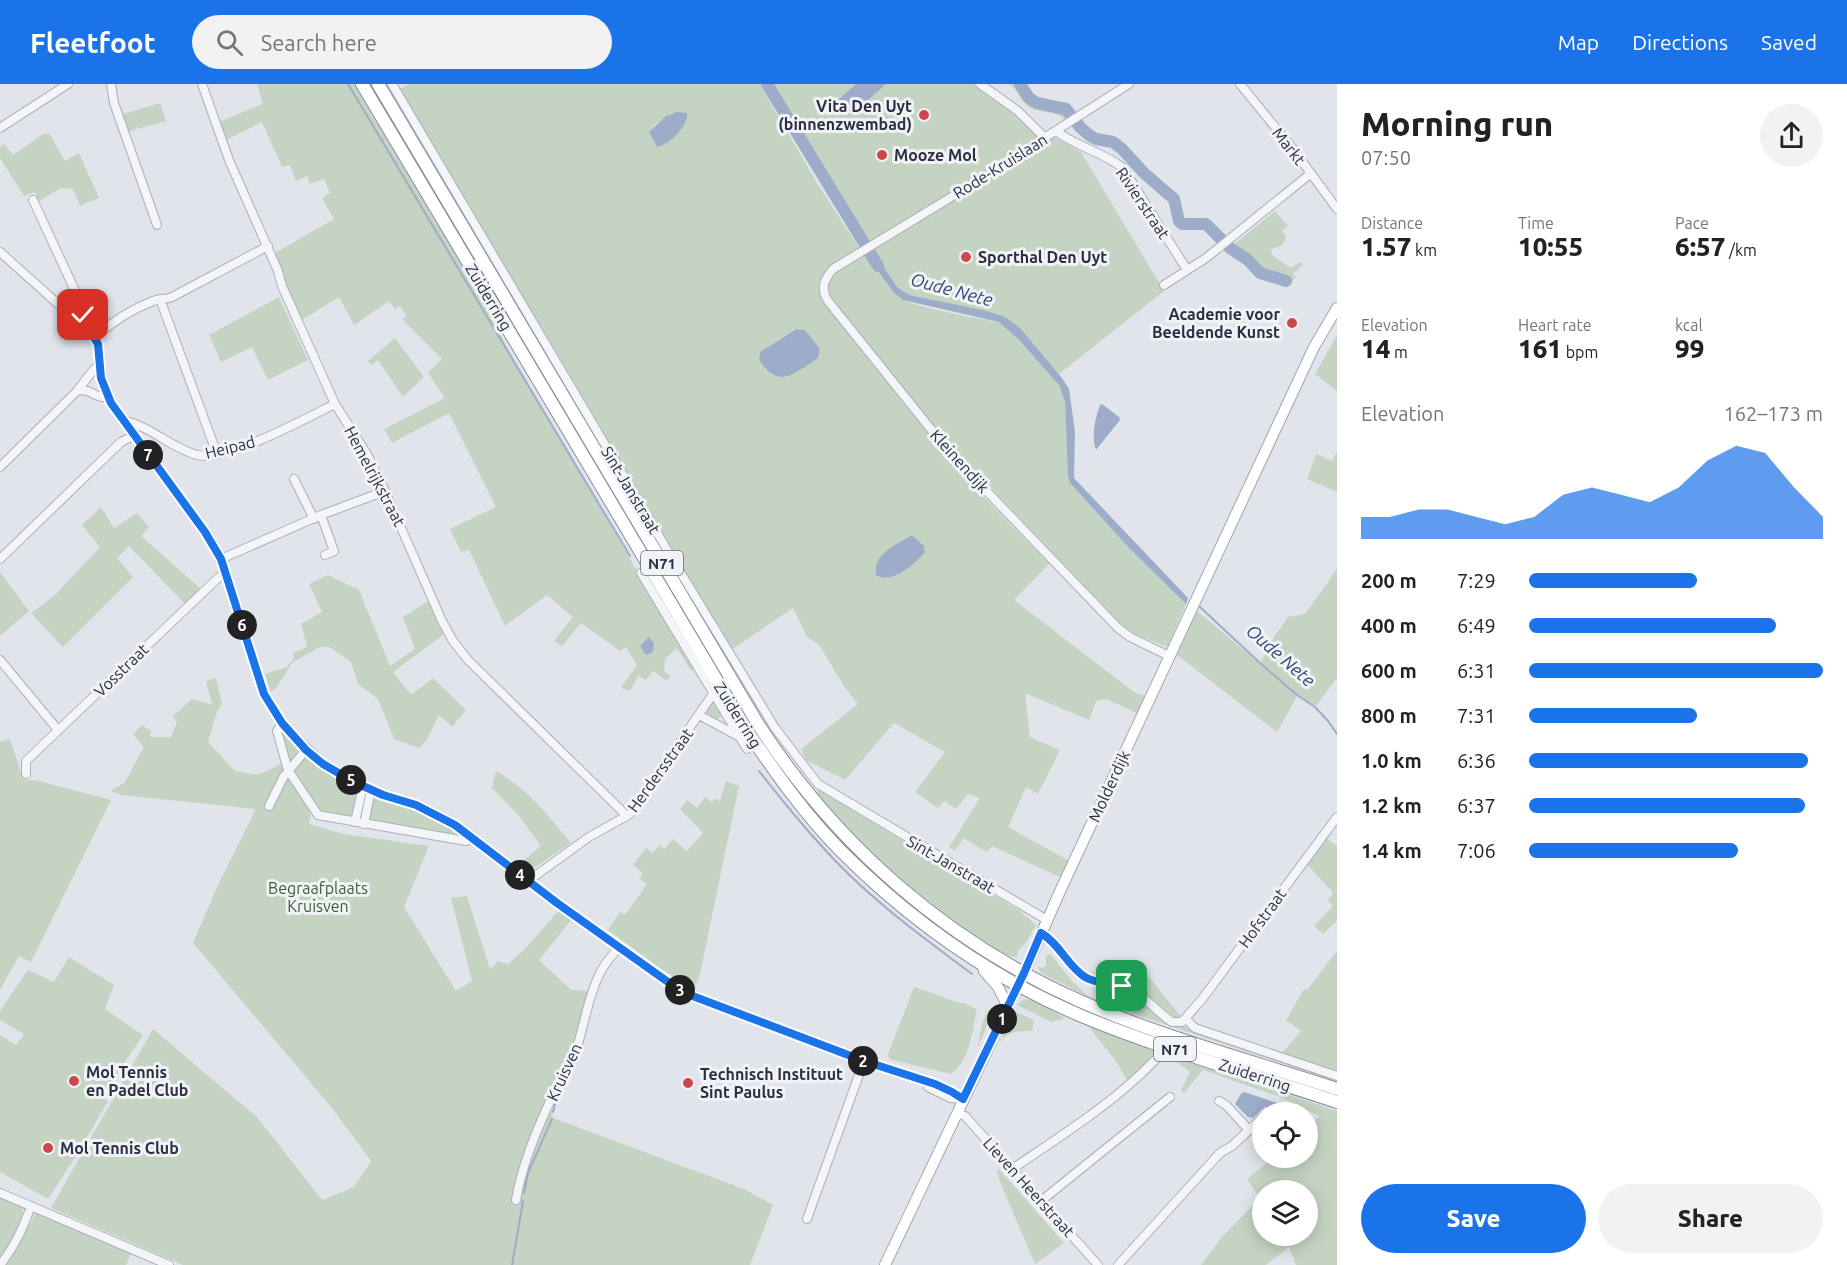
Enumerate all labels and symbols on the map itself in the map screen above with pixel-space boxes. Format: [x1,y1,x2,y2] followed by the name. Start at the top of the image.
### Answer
[778,97,912,134] place label: Vita Den Uyt (binnenzwembad)
[917,108,931,122] marker: Vita Den Uyt (binnenzwembad)
[1269,124,1310,169] street label: Markt
[950,130,1050,202] street label: Rode-Kruislaan
[894,146,977,164] place label: Mooze Mol
[875,148,889,162] marker: Mooze Mol
[1112,164,1174,243] street label: Rivierstraat
[978,248,1107,266] place label: Sporthal Den Uyt
[959,250,973,264] marker: Sporthal Den Uyt
[462,260,516,334] street label: Zuiderring
[909,268,995,310] water label: Oude Nete
[57,289,108,340] pin
[1152,305,1280,341] place label: Academie voor Beeldende Kunst
[1285,316,1299,330] marker: Academie voor Beeldende Kunst
[341,423,409,530] street label: Hemelrijkstraat
[927,426,993,496] street label: Kleinendijk
[203,432,257,462] street label: Heipad
[133,440,163,470] pin: 7
[598,443,665,538] street label: Sint-Janstraat
[641,551,683,575] road number: N71
[227,610,257,640] pin: 6
[1243,620,1319,690] water label: Oude Nete
[90,639,152,700] street label: Vosstraat
[711,679,765,751] street label: Zuiderring
[624,724,697,815] street label: Herdersstraat
[1085,747,1133,825] street label: Molderdijk
[336,765,366,795] pin: 5
[904,831,999,897] street label: Sint-Janstraat
[505,860,535,890] pin: 4
[268,879,368,915] park label: Begraafplaats Kruisven
[1235,884,1290,951] street label: Hofstraat
[1096,960,1147,1011] pin
[665,975,695,1005] pin: 3
[987,1004,1017,1034] pin: 1
[1154,1037,1196,1061] road number: N71
[543,1040,585,1104] street label: Kruisven
[848,1046,878,1076] pin: 2
[1217,1055,1293,1095] street label: Zuiderring
[86,1063,188,1099] place label: Mol Tennis en Padel Club
[700,1065,843,1101] place label: Technisch Instituut Sint Paulus
[67,1074,81,1088] marker: Mol Tennis en Padel Club
[681,1076,695,1090] marker: Technisch Instituut Sint Paulus
[980,1134,1079,1241] street label: Lieven Heerstraat
[60,1139,179,1157] place label: Mol Tennis Club
[41,1141,55,1155] marker: Mol Tennis Club

